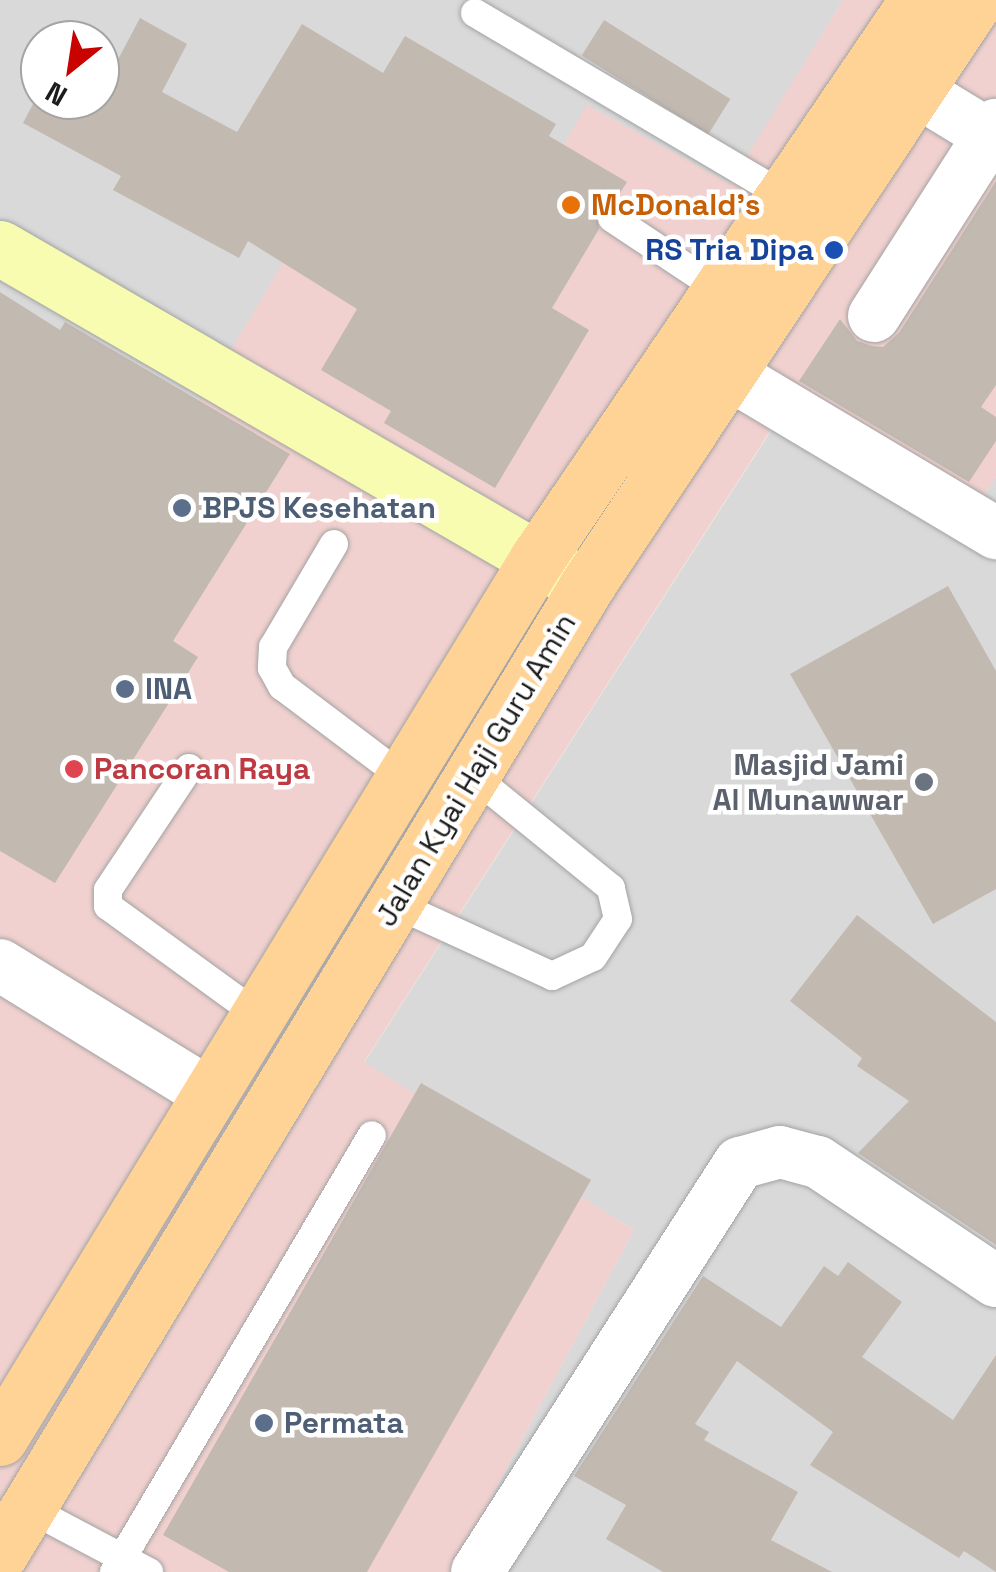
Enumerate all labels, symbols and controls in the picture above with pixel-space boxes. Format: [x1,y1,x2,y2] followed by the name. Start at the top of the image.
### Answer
[20,20,120,120] north arrow
[39,74,73,115] text: N
[591,187,761,223] place label: McDonald's
[560,194,582,216] marker: McDonald's
[644,232,814,268] place label: RS Tria Dipa
[823,239,845,261] marker: RS Tria Dipa
[202,490,436,526] place label: BPJS Kesehatan
[171,497,193,519] marker: BPJS Kesehatan
[368,607,584,933] street label: Jalan Kyai Haji Guru Amin
[145,671,192,707] place label: INA
[114,678,136,700] marker: INA
[712,747,904,818] place label: Masjid Jami Al Munawwar
[94,751,310,787] place label: Pancoran Raya
[63,758,85,780] marker: Pancoran Raya
[913,771,935,793] marker: Masjid Jami Al Munawwar
[284,1405,404,1441] place label: Permata
[253,1412,275,1434] marker: Permata

